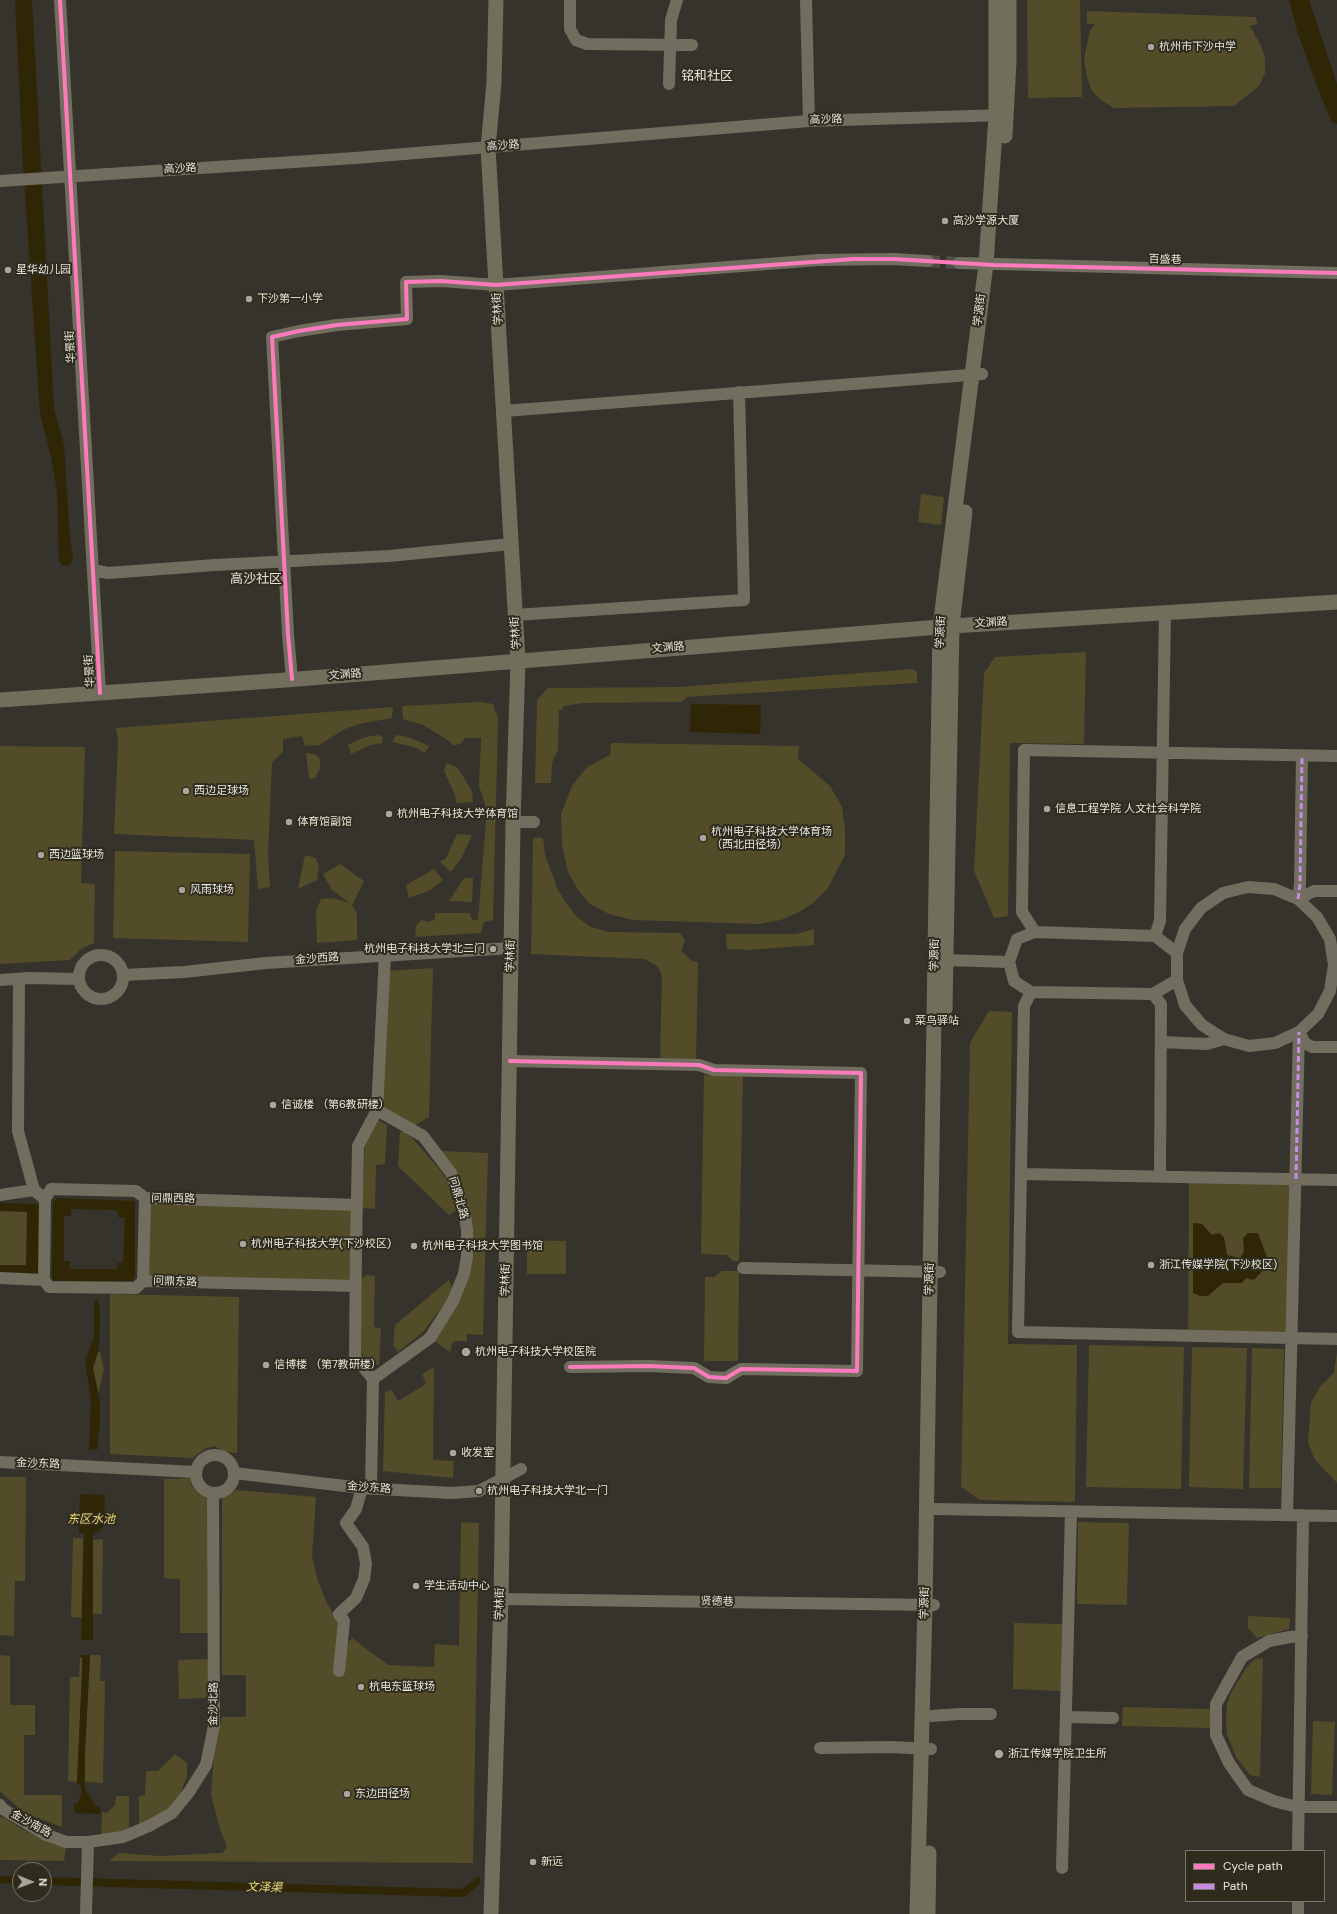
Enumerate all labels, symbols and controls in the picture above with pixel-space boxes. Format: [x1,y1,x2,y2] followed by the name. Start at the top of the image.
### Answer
[1159,40,1236,54] place label: 杭州市下沙中学
[1146,42,1156,52] marker: 杭州市下沙中学
[681,69,733,85] district label: 铭和社区
[809,113,843,127] street label: 高沙路
[486,138,520,154] street label: 高沙路
[163,162,197,176] street label: 高沙路
[953,214,1019,228] place label: 高沙学源大厦
[940,216,950,226] marker: 高沙学源大厦
[1148,253,1182,267] street label: 百盛巷
[16,263,71,277] place label: 星华幼儿园
[3,265,13,275] marker: 星华幼儿园
[257,292,323,306] place label: 下沙第一小学
[490,292,506,326] street label: 学林街
[971,293,989,327] street label: 学源街
[244,294,254,304] marker: 下沙第一小学
[64,330,78,364] street label: 华景街
[230,572,282,588] district label: 高沙社区
[934,615,948,649] street label: 学源街
[974,615,1008,631] street label: 文渊路
[508,616,524,650] street label: 学林街
[651,640,685,656] street label: 文渊路
[83,654,97,688] street label: 华景街
[328,667,362,683] street label: 文渊路
[194,784,249,798] place label: 西边足球场
[181,786,191,796] marker: 西边足球场
[1055,802,1201,816] place label: 信息工程学院 人文社会科学院
[1042,804,1052,814] marker: 信息工程学院 人文社会科学院
[397,807,518,821] place label: 杭州电子科技大学体育馆
[384,809,394,819] marker: 杭州电子科技大学体育馆
[297,815,352,829] place label: 体育馆副馆
[284,817,294,827] marker: 体育馆副馆
[711,825,832,851] place label: 杭州电子科技大学体育场 （西北田径场）
[698,833,708,843] marker: 杭州电子科技大学体育场 （西北田径场）
[49,848,104,862] place label: 西边篮球场
[36,850,46,860] marker: 西边篮球场
[190,883,234,897] place label: 风雨球场
[177,885,187,895] marker: 风雨球场
[928,938,942,972] street label: 学源街
[504,939,518,973] street label: 学林街
[364,942,485,956] place label: 杭州电子科技大学北二门
[488,944,498,954] marker: 杭州电子科技大学北二门
[295,951,339,967] street label: 金沙西路
[915,1014,959,1028] place label: 菜鸟驿站
[902,1016,912,1026] marker: 菜鸟驿站
[281,1098,390,1112] place label: 信诚楼 （第6教研楼）
[268,1100,278,1110] marker: 信诚楼 （第6教研楼）
[446,1175,470,1221] street label: 问鼎北路
[151,1192,195,1206] street label: 问鼎西路
[251,1237,391,1251] place label: 杭州电子科技大学(下沙校区)
[238,1239,248,1249] marker: 杭州电子科技大学(下沙校区)
[422,1239,543,1253] place label: 杭州电子科技大学图书馆
[409,1241,419,1251] marker: 杭州电子科技大学图书馆
[1159,1258,1277,1272] place label: 浙江传媒学院(下沙校区)
[1146,1260,1156,1270] marker: 浙江传媒学院(下沙校区)
[923,1262,937,1296] street label: 学源街
[499,1263,513,1297] street label: 学林街
[153,1275,197,1289] street label: 问鼎东路
[475,1345,596,1359] place label: 杭州电子科技大学校医院
[460,1346,472,1358] marker: 杭州电子科技大学校医院
[274,1358,382,1372] place label: 信博楼 （第7教研楼）
[261,1360,271,1370] marker: 信博楼 （第7教研楼）
[461,1446,494,1460] place label: 收发室
[448,1448,458,1458] marker: 收发室
[16,1457,60,1471] street label: 金沙东路
[347,1480,391,1496] street label: 金沙东路
[487,1484,608,1498] place label: 杭州电子科技大学北一门
[474,1486,484,1496] marker: 杭州电子科技大学北一门
[67,1513,115,1527] water label: 东区水池
[424,1579,490,1593] place label: 学生活动中心
[411,1581,421,1591] marker: 学生活动中心
[918,1586,932,1620] street label: 学源街
[493,1587,507,1621] street label: 学林街
[700,1595,734,1609] street label: 贤德巷
[369,1680,435,1694] place label: 杭电东篮球场
[207,1682,221,1726] street label: 金沙北路
[356,1682,366,1692] marker: 杭电东篮球场
[1008,1747,1107,1761] place label: 浙江传媒学院卫生所
[993,1748,1005,1760] marker: 浙江传媒学院卫生所
[355,1787,410,1801] place label: 东边田径场
[342,1789,352,1799] marker: 东边田径场
[9,1808,53,1840] street label: 金沙南路
[1185,1850,1325,1902] legend
[541,1855,563,1869] place label: 新远
[528,1857,538,1867] marker: 新远
[1223,1858,1283,1874] text: Cycle path
[12,1862,52,1902] north arrow
[36,1878,50,1886] text: N
[1223,1878,1248,1894] text: Path
[246,1880,282,1896] water label: 文泽渠

